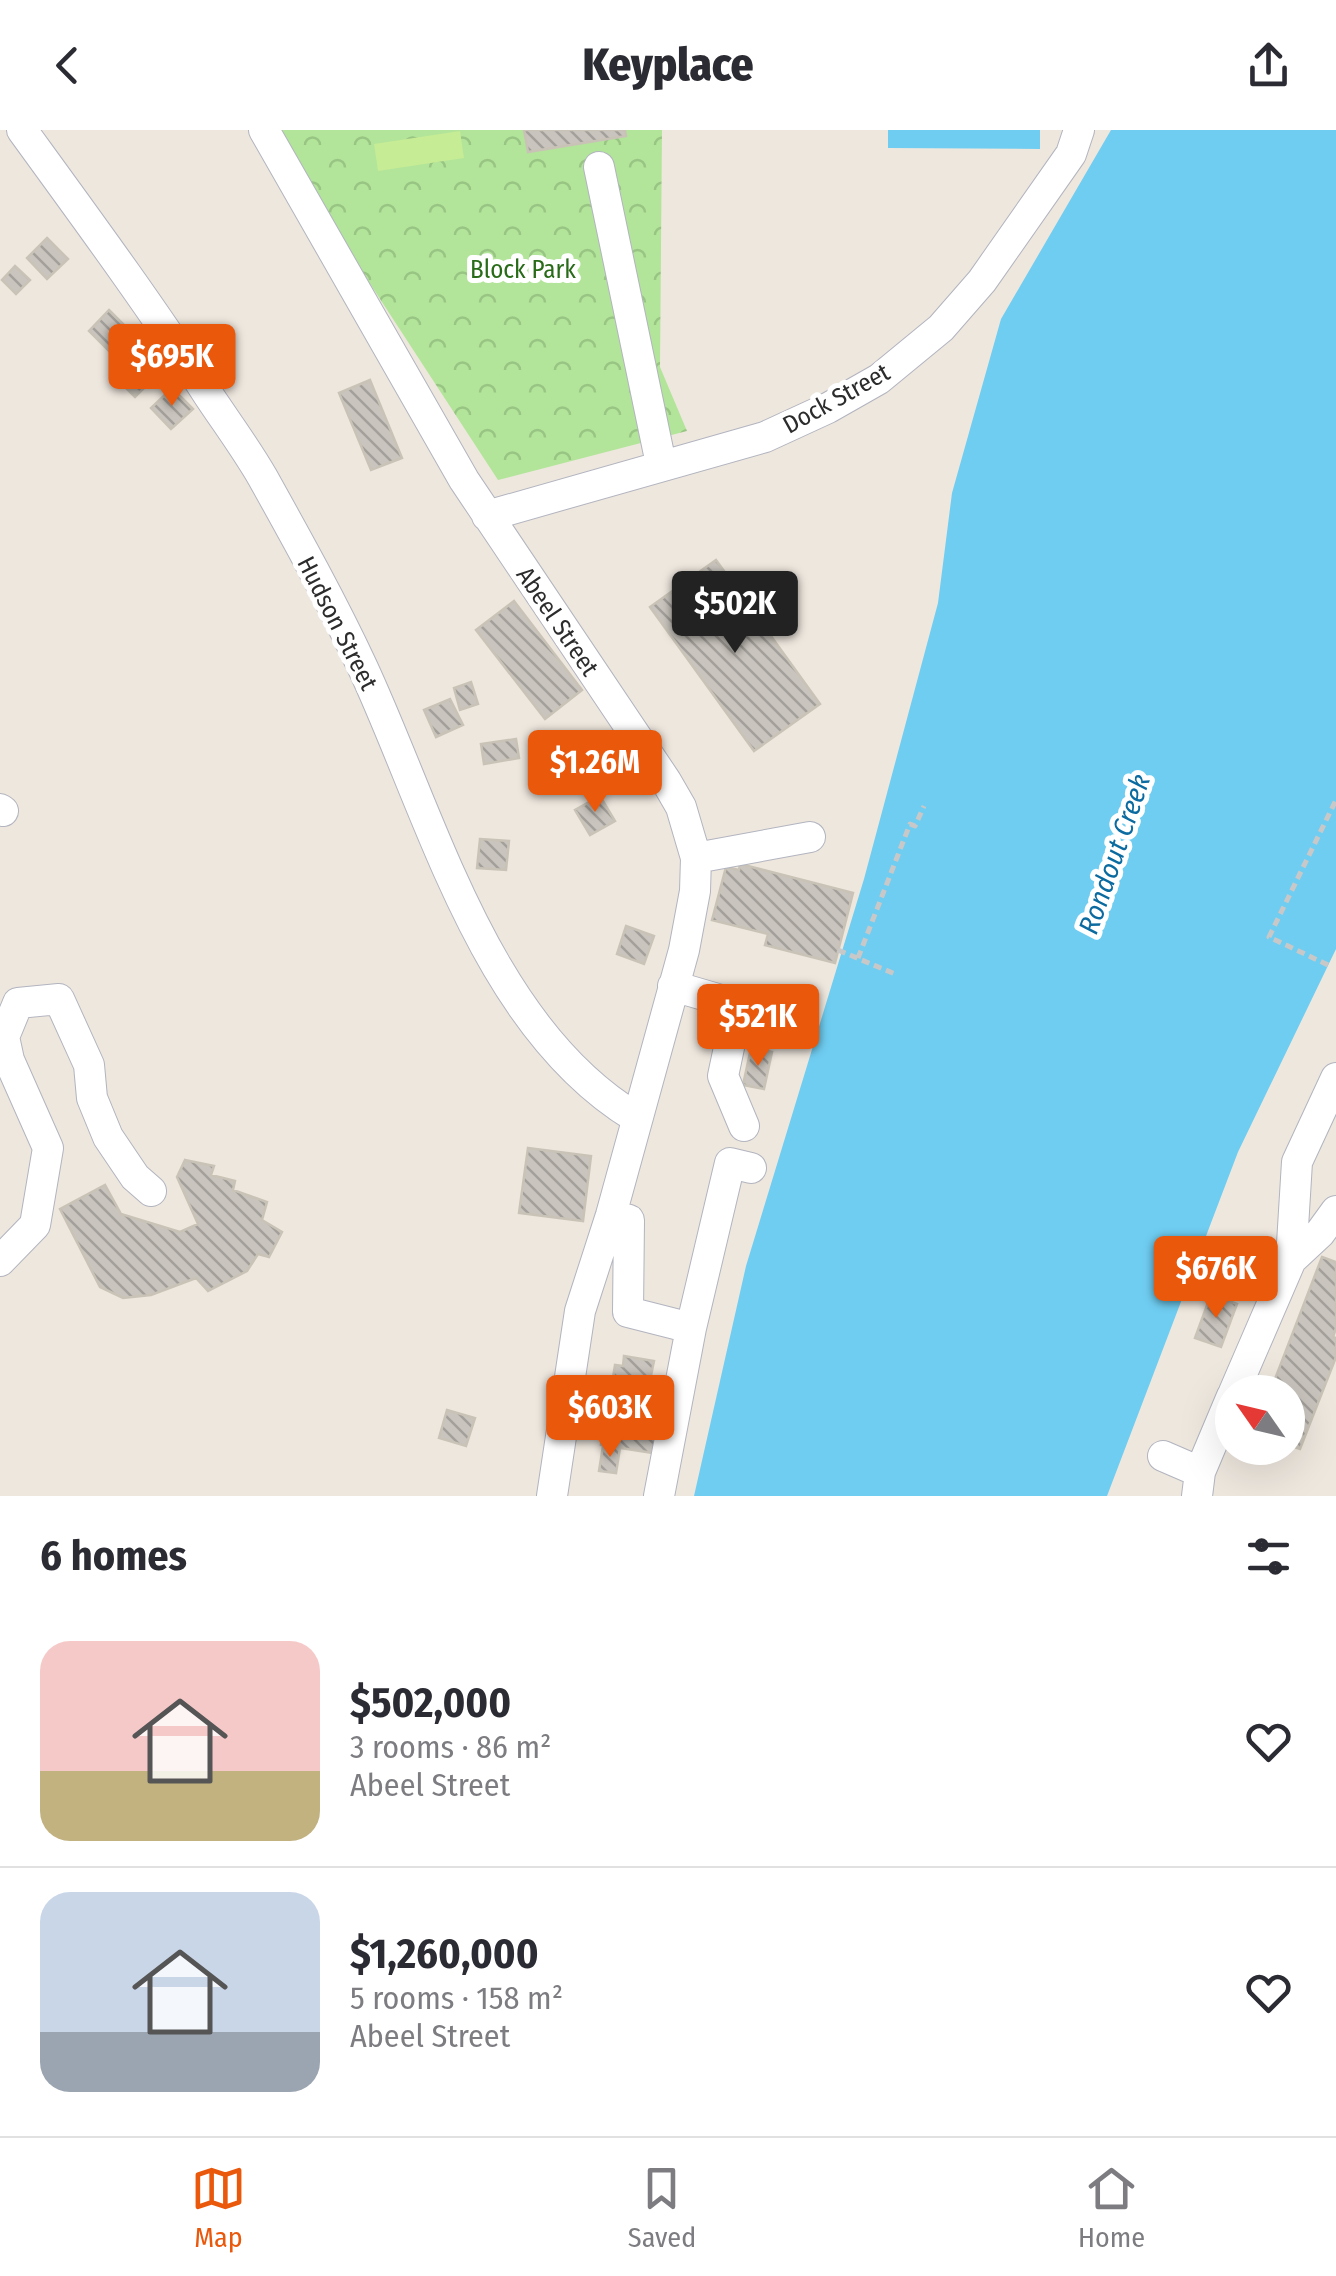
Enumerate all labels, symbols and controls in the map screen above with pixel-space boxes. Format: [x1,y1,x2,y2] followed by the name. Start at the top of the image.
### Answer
[40,38,95,93] icon: back
[582,38,754,92] text: Keyplace
[1241,38,1296,93] icon: share
[470,255,576,285] park label: Block Park
[102,324,242,409] pin: $695K
[130,337,214,375] text: $695K
[778,357,896,440] street label: Dock Street
[291,552,384,696] street label: Hudson Street
[510,561,605,682] street label: Abeel Street
[665,571,805,656] pin: $502K
[694,584,776,622] text: $502K
[514,730,676,815] pin: $1.26M
[550,743,640,781] text: $1.26M
[1072,770,1157,938] water label: Rondout Creek
[688,984,828,1069] pin: $521K
[719,997,797,1035] text: $521K
[1146,1236,1286,1321] pin: $676K
[1176,1249,1256,1287] text: $676K
[540,1375,680,1460] pin: $603K
[1215,1375,1305,1465] north arrow
[1215,1375,1305,1465] map controls
[568,1388,652,1426] text: $603K
[1241,1529,1296,1584] icon: filters
[40,1531,187,1581] text: 6 homes
[350,1678,511,1728] text: $502,000
[120,1681,240,1801] icon: home
[1241,1714,1296,1769] icon: heart
[350,1728,551,1766] text: 3 rooms · 86 m²
[350,1766,510,1804] text: Abeel Street
[350,1929,539,1979] text: $1,260,000
[120,1932,240,2052] icon: home
[1241,1965,1296,2020] icon: heart
[350,1979,563,2017] text: 5 rooms · 158 m²
[350,2017,510,2055] text: Abeel Street
[191,2161,246,2254] tab: Map
[628,2161,696,2254] tab: Saved
[1078,2161,1145,2254] tab: Home

